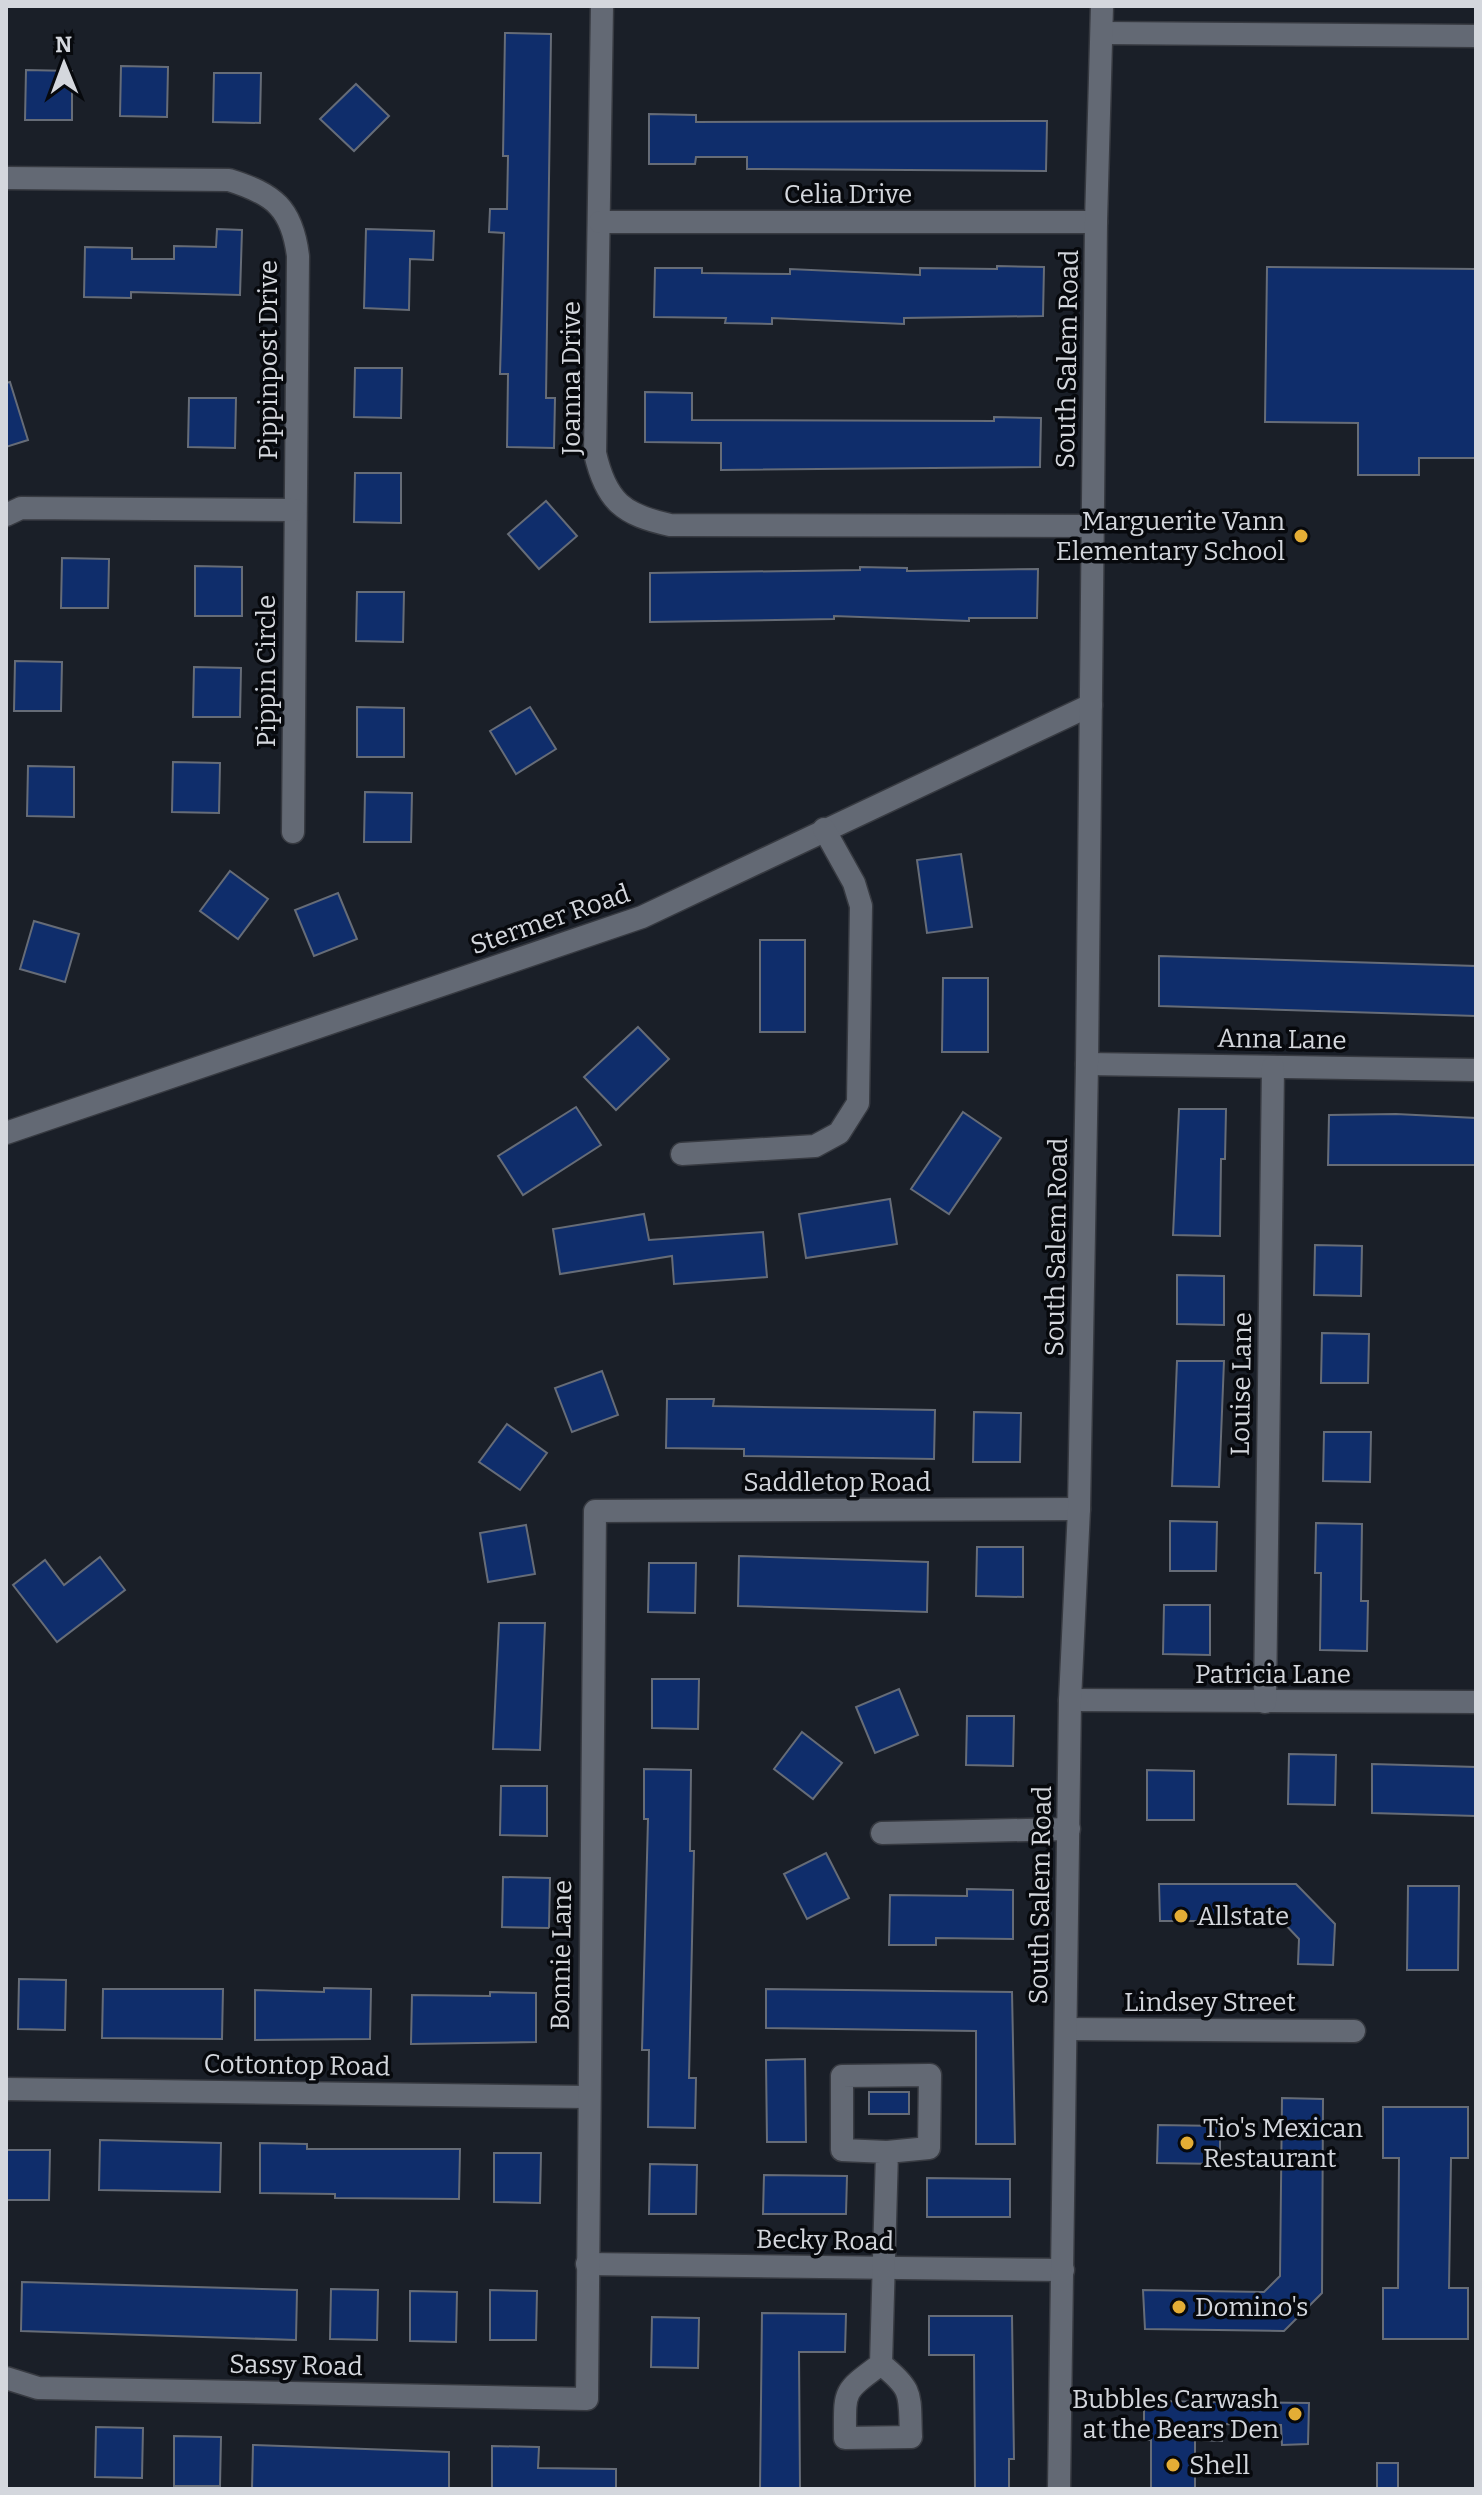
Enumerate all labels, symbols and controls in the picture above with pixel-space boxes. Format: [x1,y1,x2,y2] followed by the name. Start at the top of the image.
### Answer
[24,24,104,104] north arrow
[55,31,72,58] text: N
[784,179,912,210] street label: Celia Drive
[1050,249,1085,469] street label: South Salem Road
[253,260,284,460] street label: Pippinpost Drive
[556,301,587,456] street label: Joanna Drive
[1056,506,1286,567] place label: Marguerite Vann Elementary School
[1292,527,1310,545] marker: Marguerite Vann Elementary School
[251,595,282,747] street label: Pippin Circle
[466,878,634,961] street label: Stermer Road
[1217,1023,1347,1056] street label: Anna Lane
[1039,1137,1074,1357] street label: South Salem Road
[1225,1312,1258,1456] street label: Louise Lane
[743,1467,931,1498] street label: Saddletop Road
[1195,1659,1351,1690] street label: Patricia Lane
[1023,1785,1058,2005] street label: South Salem Road
[545,1880,578,2030] street label: Bonnie Lane
[1197,1901,1289,1932] place label: Allstate
[1172,1907,1190,1925] marker: Allstate
[1124,1987,1297,2018] street label: Lindsey Street
[203,2048,391,2083] street label: Cottontop Road
[1203,2113,1364,2174] place label: Tio's Mexican Restaurant
[1178,2134,1196,2152] marker: Tio's Mexican Restaurant
[756,2224,894,2257] street label: Becky Road
[1195,2292,1309,2323] place label: Domino's
[1170,2298,1188,2316] marker: Domino's
[229,2349,363,2382] street label: Sassy Road
[1072,2384,1280,2445] place label: Bubbles Carwash at the Bears Den
[1286,2405,1304,2423] marker: Bubbles Carwash at the Bears Den
[1189,2450,1250,2481] place label: Shell
[1164,2456,1182,2474] marker: Shell

